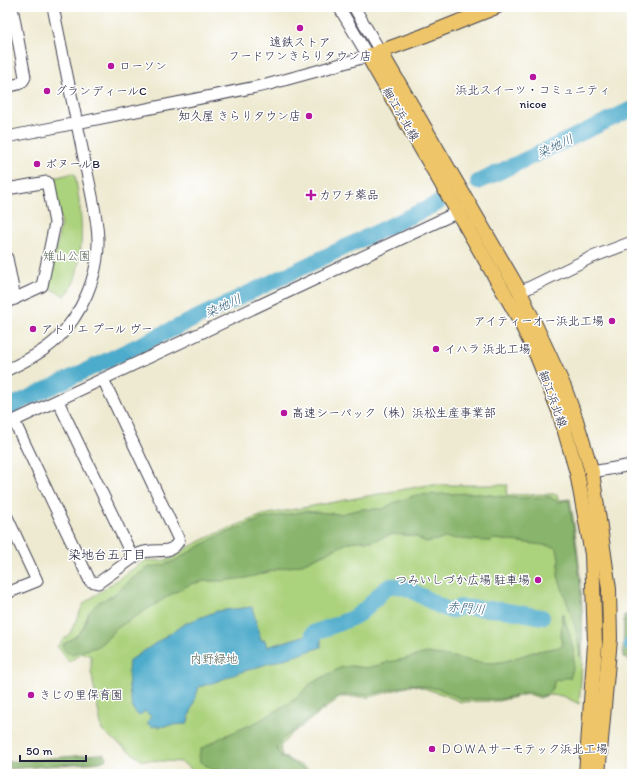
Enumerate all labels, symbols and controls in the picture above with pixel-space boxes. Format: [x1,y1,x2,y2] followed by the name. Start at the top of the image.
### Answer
[295,23,305,33] marker: 遠鉄ストア フードワンきらりタウン店
[228,35,372,63] place label: 遠鉄ストア フードワンきらりタウン店
[119,59,167,73] place label: ローソン
[106,61,116,71] marker: ローソン
[528,72,538,82] marker: 浜北スイーツ・コミュニティ nicoe
[456,83,610,111] place label: 浜北スイーツ・コミュニティ nicoe
[55,84,147,98] place label: グランディールC
[380,85,422,143] street label: 細江浜北線
[42,86,52,96] marker: グランディールC
[178,109,301,123] place label: 知久屋 きらりタウン店
[304,111,314,121] marker: 知久屋 きらりタウン店
[534,131,576,161] water label: 染地川
[45,157,100,171] place label: ボヌールB
[32,159,42,169] marker: ボヌールB
[319,188,379,202] place label: カワチ薬品
[306,190,316,200] marker: カワチ薬品
[43,249,91,263] park label: 雉山公園
[202,291,244,321] water label: 染地川
[473,314,604,328] place label: アイティーオー浜北工場
[607,316,617,326] marker: アイティーオー浜北工場
[41,322,153,336] place label: アトリエ プール ヴー
[28,324,38,334] marker: アトリエ プール ヴー
[444,342,531,356] place label: イハラ 浜北工場
[431,344,441,354] marker: イハラ 浜北工場
[536,368,570,430] street label: 細江浜北線
[292,406,496,420] place label: 高速シーパック（株）浜松生産事業部
[279,408,289,418] marker: 高速シーパック（株）浜松生産事業部
[68,547,146,562] district label: 染地台五丁目
[396,573,530,587] place label: つみいしづか広場 駐車場
[533,575,543,585] marker: つみいしづか広場 駐車場
[446,599,486,617] water label: 赤門川
[190,652,238,666] park label: 内野緑地
[39,688,123,702] place label: きじの里保育園
[26,690,36,700] marker: きじの里保育園
[20,737,86,763] scale bar
[440,742,608,756] place label: ＤＯＷＡサーモテック浜北工場
[26,744,52,758] text: 50 m
[427,744,437,754] marker: ＤＯＷＡサーモテック浜北工場

